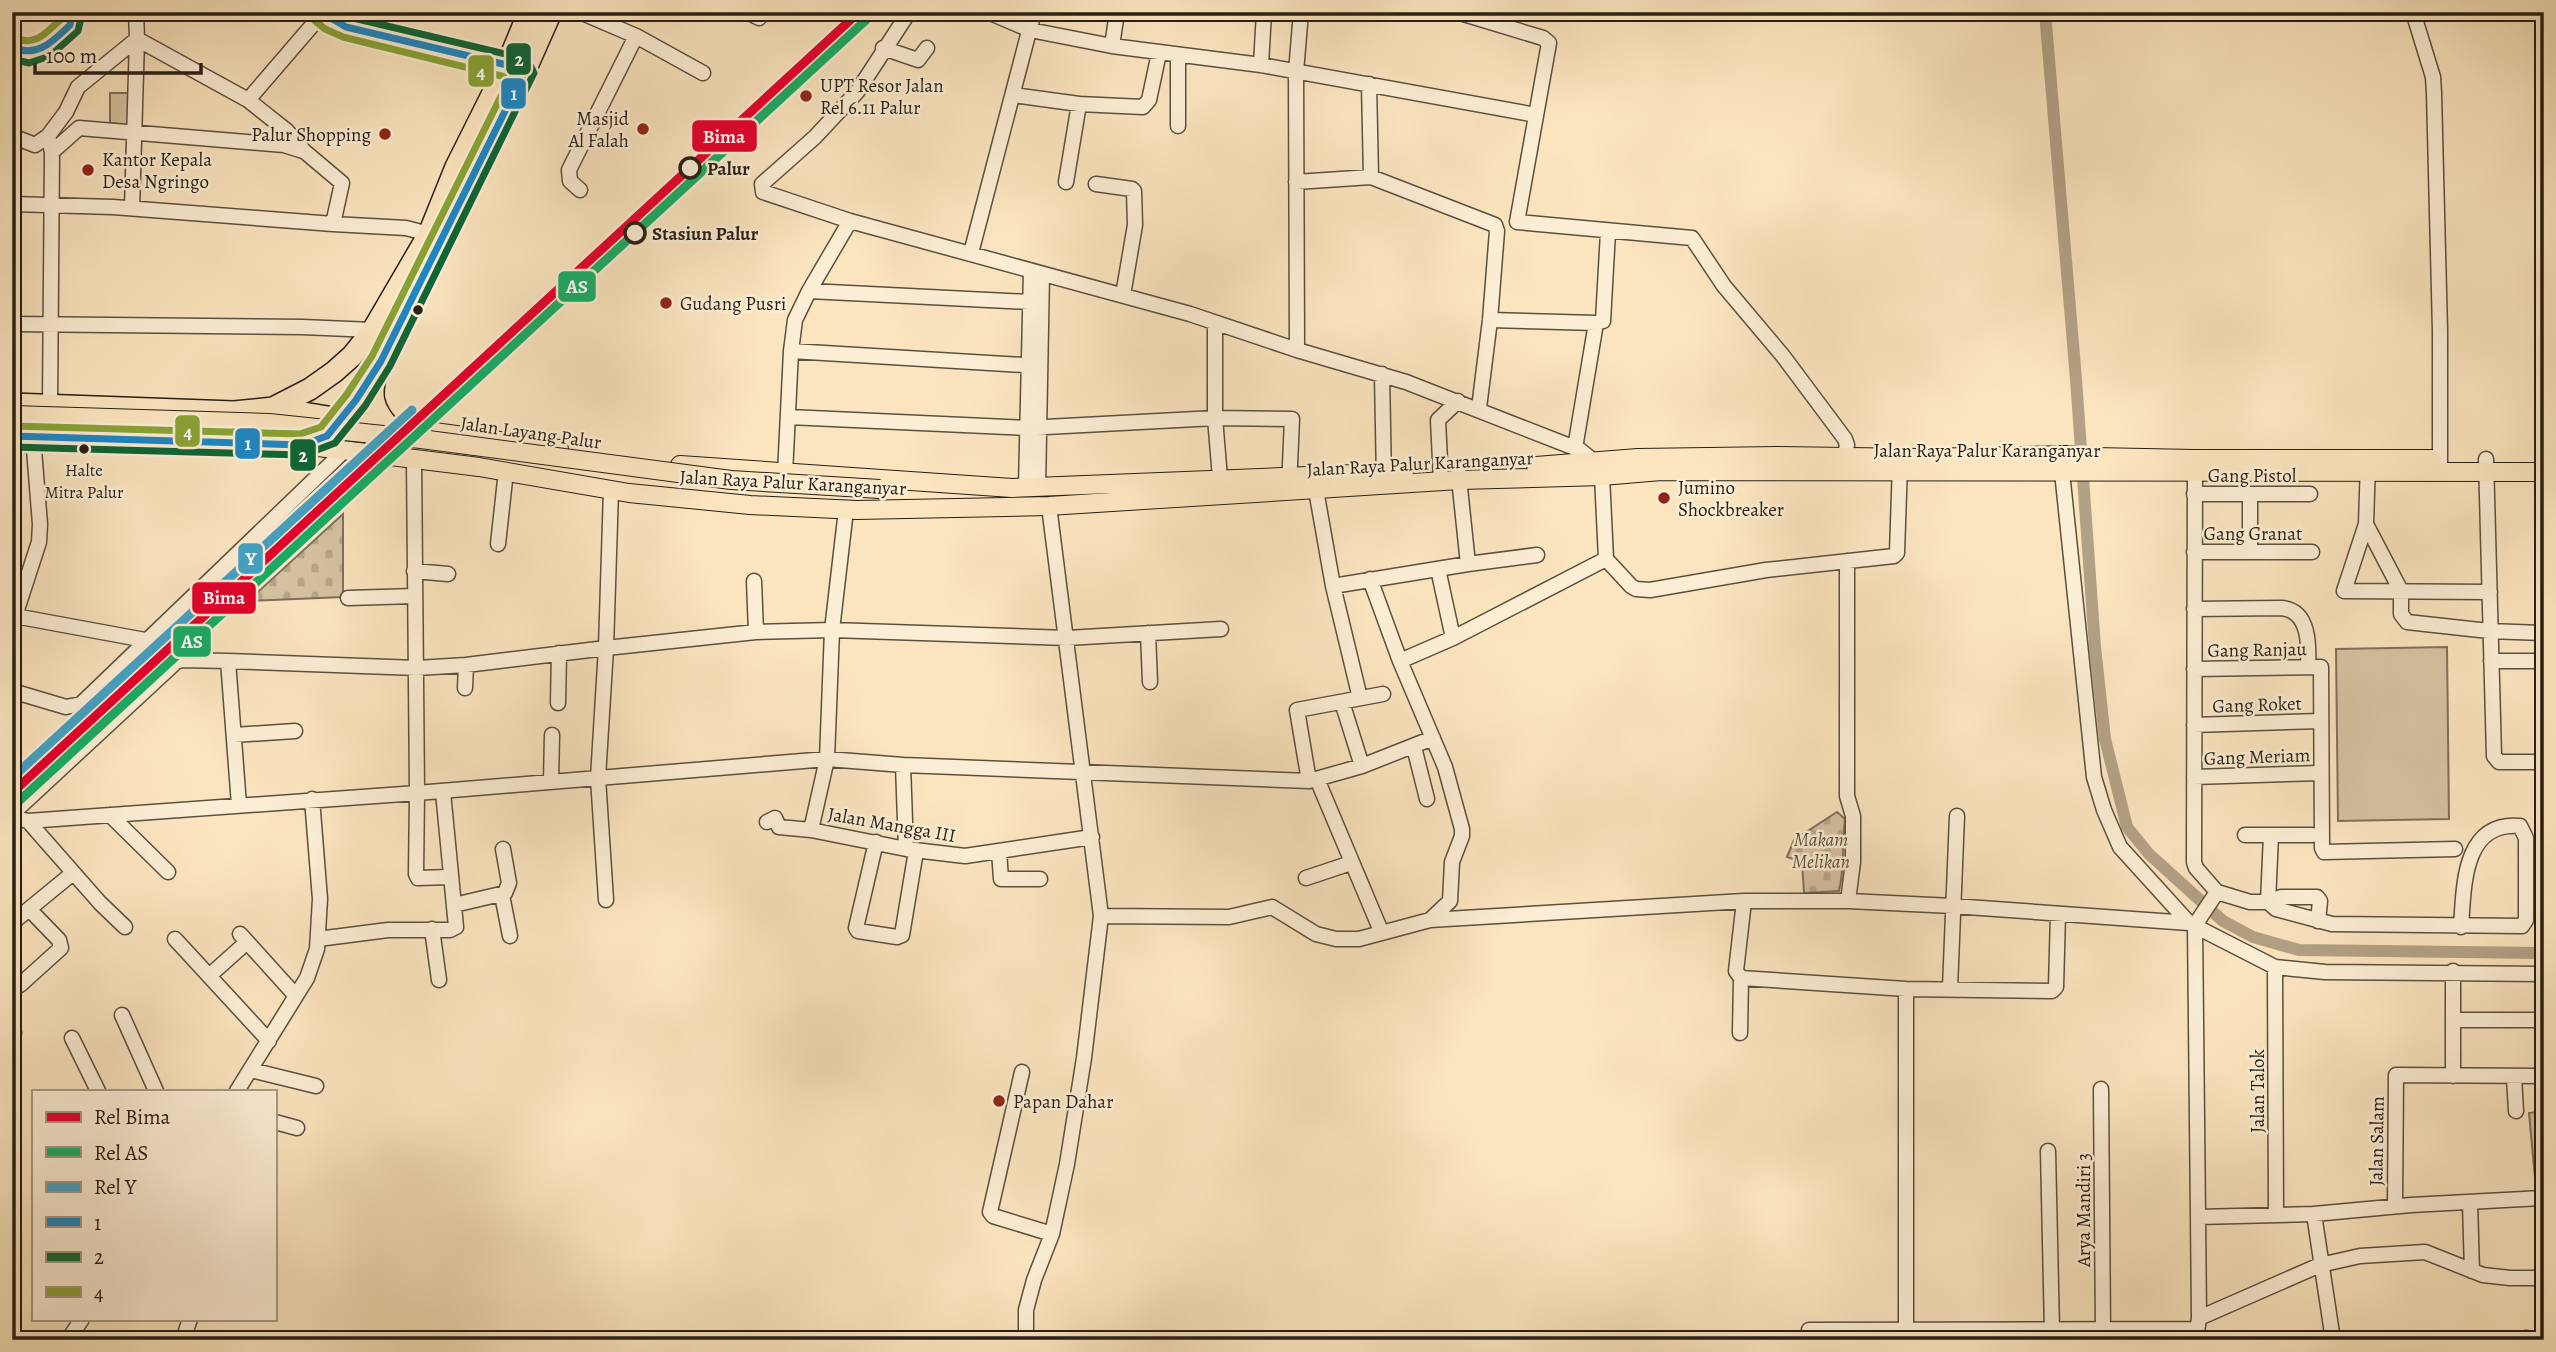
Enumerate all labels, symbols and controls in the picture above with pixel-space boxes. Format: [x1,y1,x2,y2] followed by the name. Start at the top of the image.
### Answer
[35,32,201,76] scale bar
[46,42,97,70] text: 100 m
[505,42,532,76] line badge: 2
[514,47,524,73] text: 2
[467,54,495,88] line badge: 4
[477,59,486,85] text: 4
[820,73,944,121] place label: UPT Resor Jalan Rel 6.11 Palur
[500,77,527,110] line badge: 1
[511,81,518,107] text: 1
[798,88,814,104] marker: UPT Resor Jalan Rel 6.11 Palur
[567,106,630,154] place label: Masjid Al Falah
[691,119,758,153] line badge: Bima
[635,121,651,137] marker: Masjid Al Falah
[251,122,371,148] place label: Palur Shopping
[703,124,746,150] text: Bima
[377,126,393,142] marker: Palur Shopping
[102,147,212,195] place label: Kantor Kepala Desa Ngringo
[707,156,750,182] place label: Palur
[679,157,701,179] marker: Palur
[80,162,96,178] marker: Kantor Kepala Desa Ngringo
[652,221,758,247] place label: Stasiun Palur
[624,222,646,244] marker: Stasiun Palur
[557,270,597,303] line badge: AS
[565,274,588,300] text: AS
[680,291,786,317] place label: Gudang Pusri
[658,295,674,311] marker: Gudang Pusri
[411,303,425,317] unlabelled marker
[459,410,603,456] street label: Jalan Layang Palur
[174,414,201,448] line badge: 4
[184,419,193,445] text: 4
[234,427,261,460] line badge: 1
[245,431,252,457] text: 1
[289,438,317,472] line badge: 2
[1874,438,2101,464] street label: Jalan Raya Palur Karanganyar
[77,442,91,456] marker: Halte Mitra Palur
[298,443,308,469] text: 2
[1306,445,1534,483] street label: Jalan Raya Palur Karanganyar
[44,459,124,504] place label: Halte Mitra Palur
[2208,463,2297,489] street label: Gang Pistol
[679,464,907,502] street label: Jalan Raya Palur Karanganyar
[1678,475,1784,523] place label: Jumino Shockbreaker
[1656,490,1672,506] marker: Jumino Shockbreaker
[2204,521,2302,547] street label: Gang Granat
[237,542,264,575] line badge: Y
[244,546,257,572] text: Y
[191,581,257,615] line badge: Bima
[203,585,246,611] text: Bima
[172,625,212,658] line badge: AS
[180,629,203,655] text: AS
[2207,636,2308,664] street label: Gang Ranjau
[2212,690,2302,720] street label: Gang Roket
[2203,742,2311,772] street label: Gang Meriam
[826,801,958,849] street label: Jalan Mangga III
[1792,827,1850,875] park label: Makam Melikan
[2245,1048,2271,1133] street label: Jalan Talok
[1013,1089,1114,1115] place label: Papan Dahar
[32,1090,276,1320] legend
[991,1093,1007,1109] marker: Papan Dahar
[2363,1096,2391,1186] street label: Jalan Salam
[94,1103,171,1131] text: Rel Bima
[94,1139,148,1167] text: Rel AS
[2071,1153,2097,1268] street label: Arya Mandiri 3
[94,1173,137,1201] text: Rel Y
[94,1209,101,1237] text: 1
[94,1243,104,1271] text: 2
[94,1279,104,1307] text: 4

